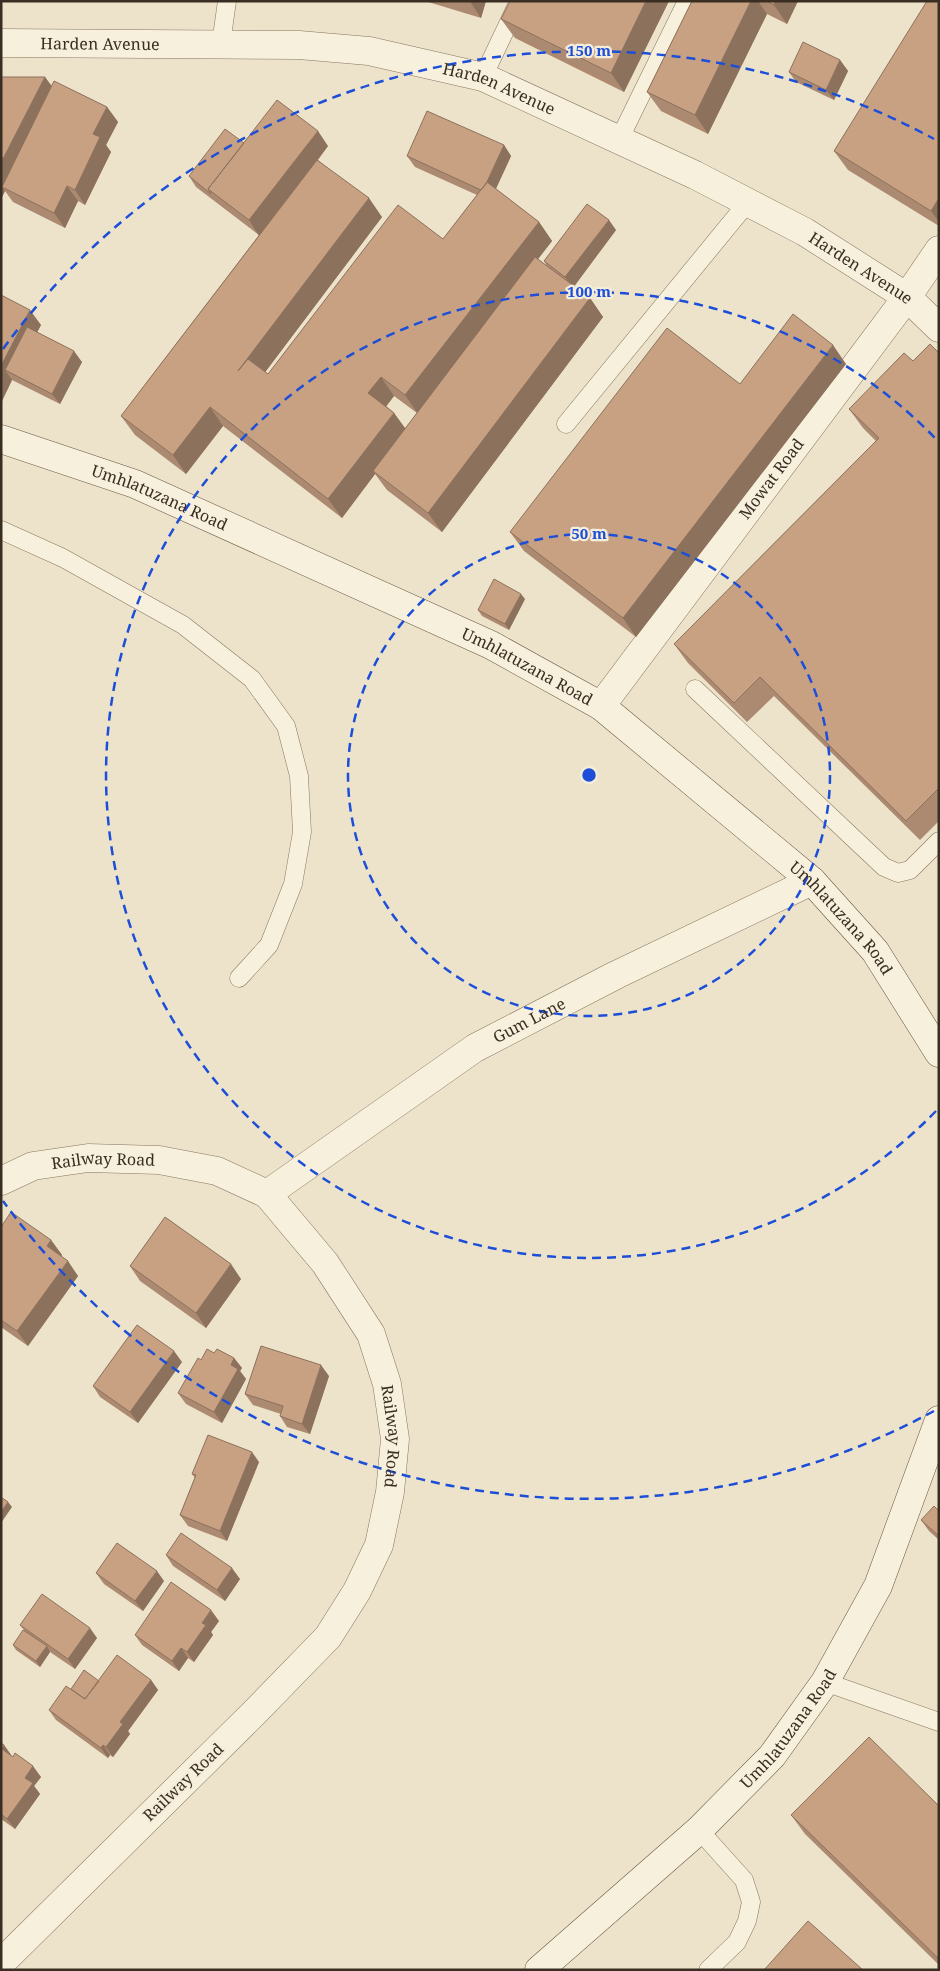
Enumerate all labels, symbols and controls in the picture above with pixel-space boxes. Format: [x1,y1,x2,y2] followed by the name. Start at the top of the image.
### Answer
[40,32,160,55] street label: Harden Avenue
[567,40,611,60] text: 150 m
[441,57,559,120] street label: Harden Avenue
[805,226,918,308] street label: Harden Avenue
[567,281,611,301] text: 100 m
[734,434,809,523] street label: Mowat Road
[89,459,231,536] street label: Umhlatuzana Road
[571,523,607,543] text: 50 m
[458,622,597,710] street label: Umhlatuzana Road
[580,766,598,784] centre of rings
[785,856,898,979] street label: Umhlatuzana Road
[489,992,569,1048] street label: Gum Lane
[50,1146,155,1174] street label: Railway Road
[376,1383,406,1489] street label: Railway Road
[735,1665,841,1793] street label: Umhlatuzana Road
[138,1738,228,1826] street label: Railway Road

